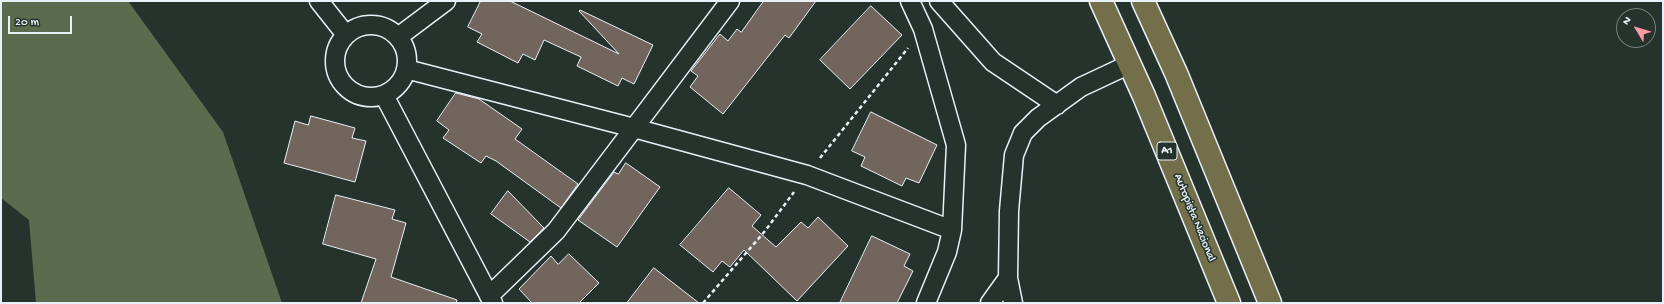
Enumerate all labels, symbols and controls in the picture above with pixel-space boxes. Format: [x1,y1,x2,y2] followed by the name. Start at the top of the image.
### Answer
[10,8,74,34] scale bar
[1616,8,1656,48] north arrow
[1620,15,1634,28] text: N
[15,16,39,30] text: 20 m
[1157,142,1177,160] road number: A1
[1170,172,1218,264] street label: Autopista Nacional

